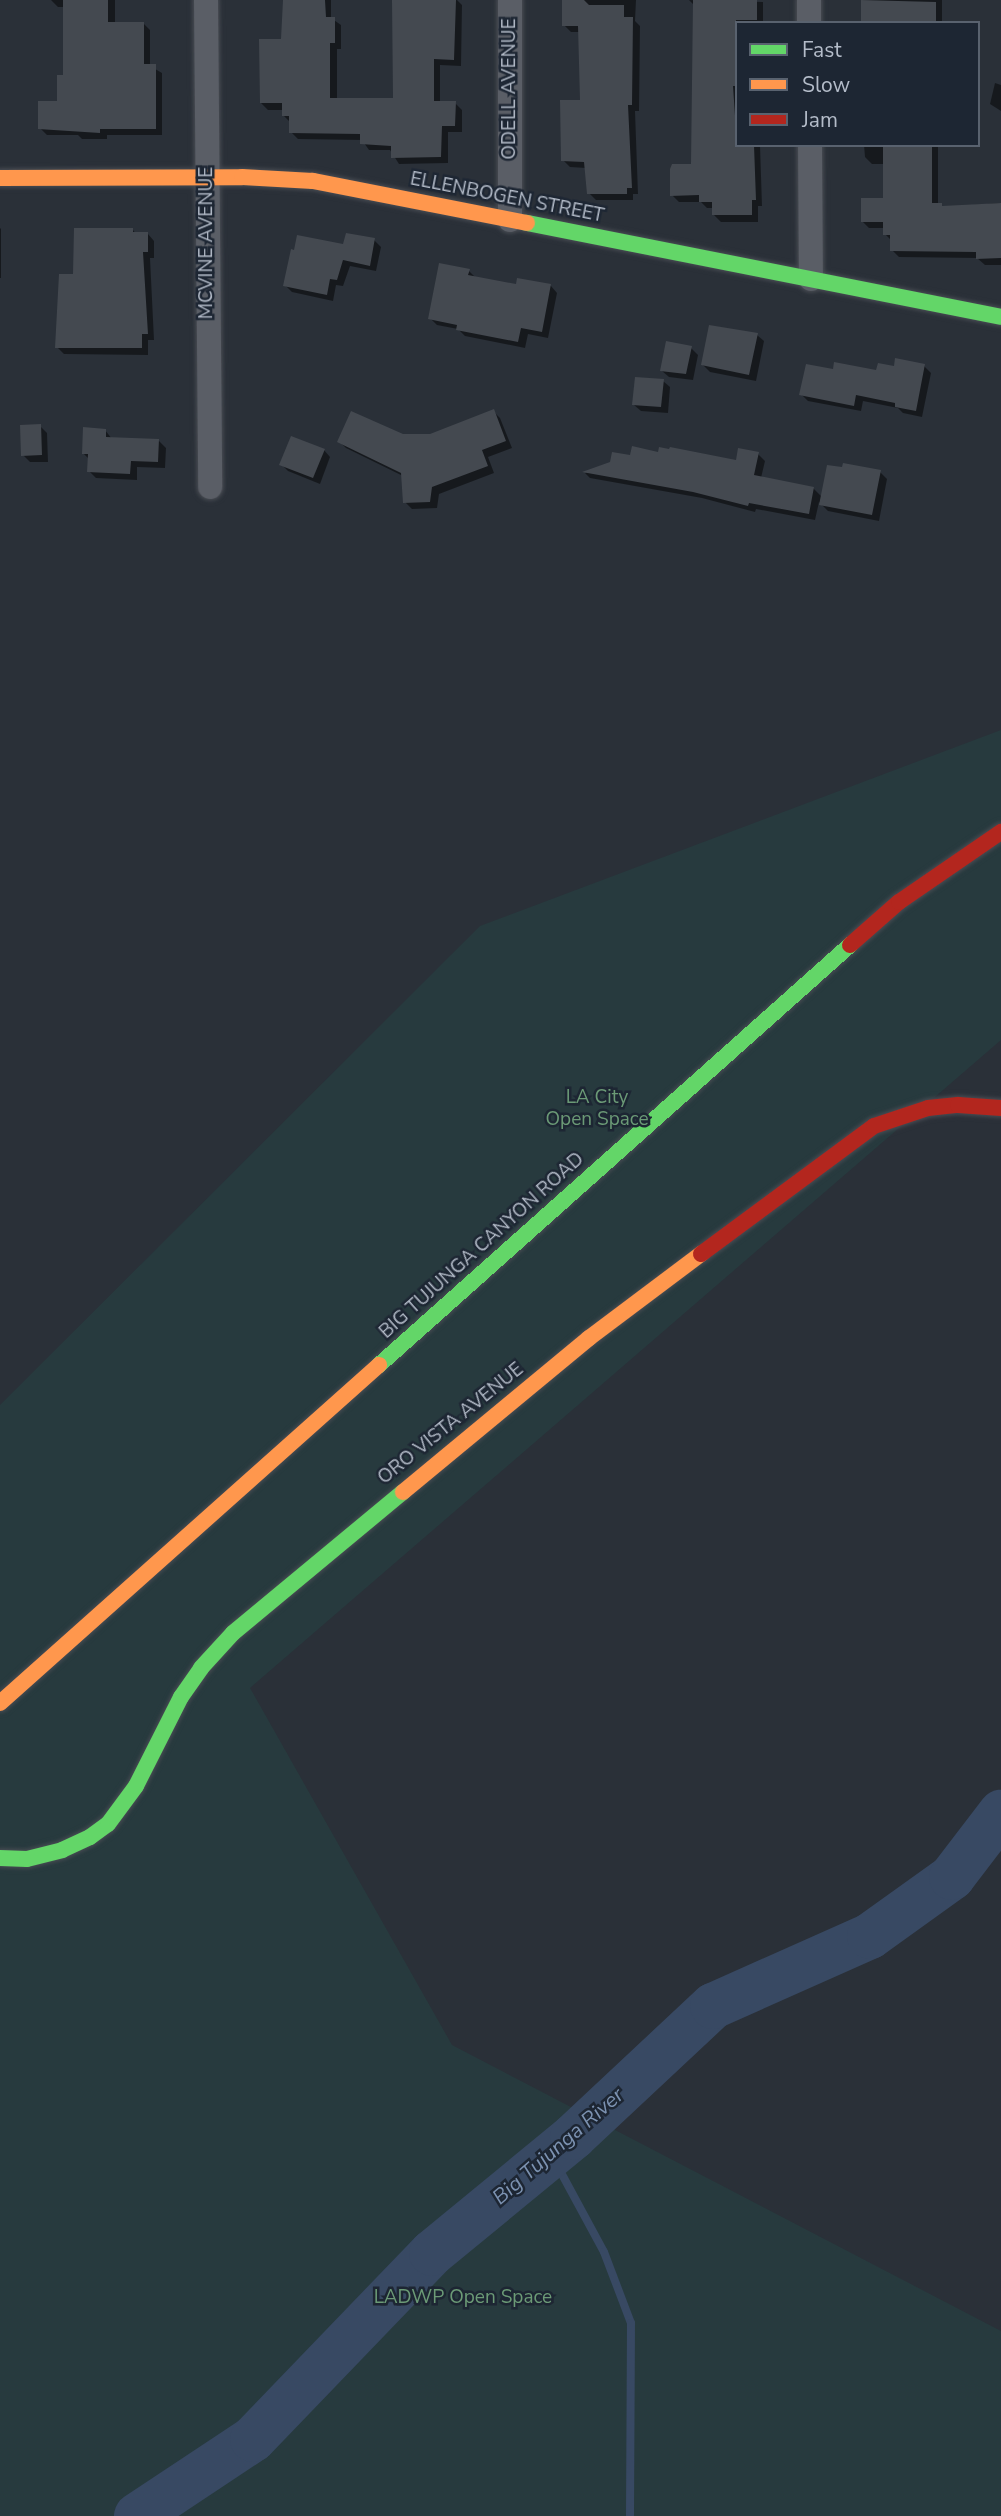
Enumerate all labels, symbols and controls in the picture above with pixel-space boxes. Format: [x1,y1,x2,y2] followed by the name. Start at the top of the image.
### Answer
[499,18,521,160] street label: ODELL AVENUE
[735,21,980,147] legend
[802,36,842,64] text: Fast
[802,71,850,99] text: Slow
[802,106,838,134] text: Jam
[196,167,218,319] street label: MCVINE AVENUE
[408,168,606,228] street label: ELLENBOGEN STREET
[546,1087,648,1131] park label: LA City Open Space
[375,1148,589,1344] street label: BIG TUJUNGA CANYON ROAD
[374,1358,528,1490] street label: ORO VISTA AVENUE
[487,2082,629,2210] water label: Big Tujunga River
[374,2287,552,2309] park label: LADWP Open Space

